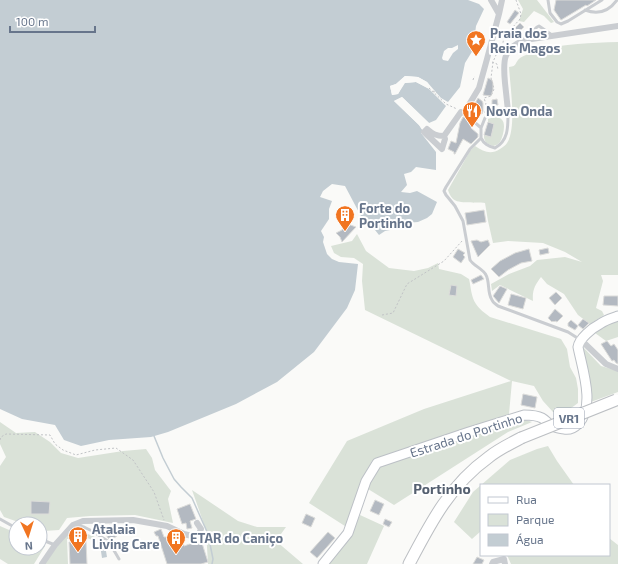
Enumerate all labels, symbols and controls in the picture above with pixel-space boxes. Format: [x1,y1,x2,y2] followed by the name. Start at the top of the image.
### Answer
[10,8,95,34] scale bar
[16,14,48,28] text: 100 m
[490,25,560,56] place label: Praia dos Reis Magos
[465,29,487,57] place icon: Praia dos Reis Magos
[461,100,483,128] restaurant icon: Nova Onda
[486,103,552,119] place label: Nova Onda
[359,200,413,231] place label: Forte do Portinho
[334,204,356,232] building icon: Forte do Portinho
[554,408,584,428] road number: VR1
[408,409,524,461] street label: Estrada do Portinho
[413,480,471,497] district label: Portinho
[480,484,610,556] legend
[516,492,537,506] text: Rua
[516,512,554,526] text: Parque
[8,516,48,556] north arrow
[92,521,160,552] place label: Atalaia Living Care
[67,525,89,553] building icon: Atalaia Living Care
[165,527,187,555] building icon: ETAR do Caniço
[190,530,284,547] place label: ETAR do Caniço
[516,532,544,546] text: Água
[24,540,33,553] text: N

